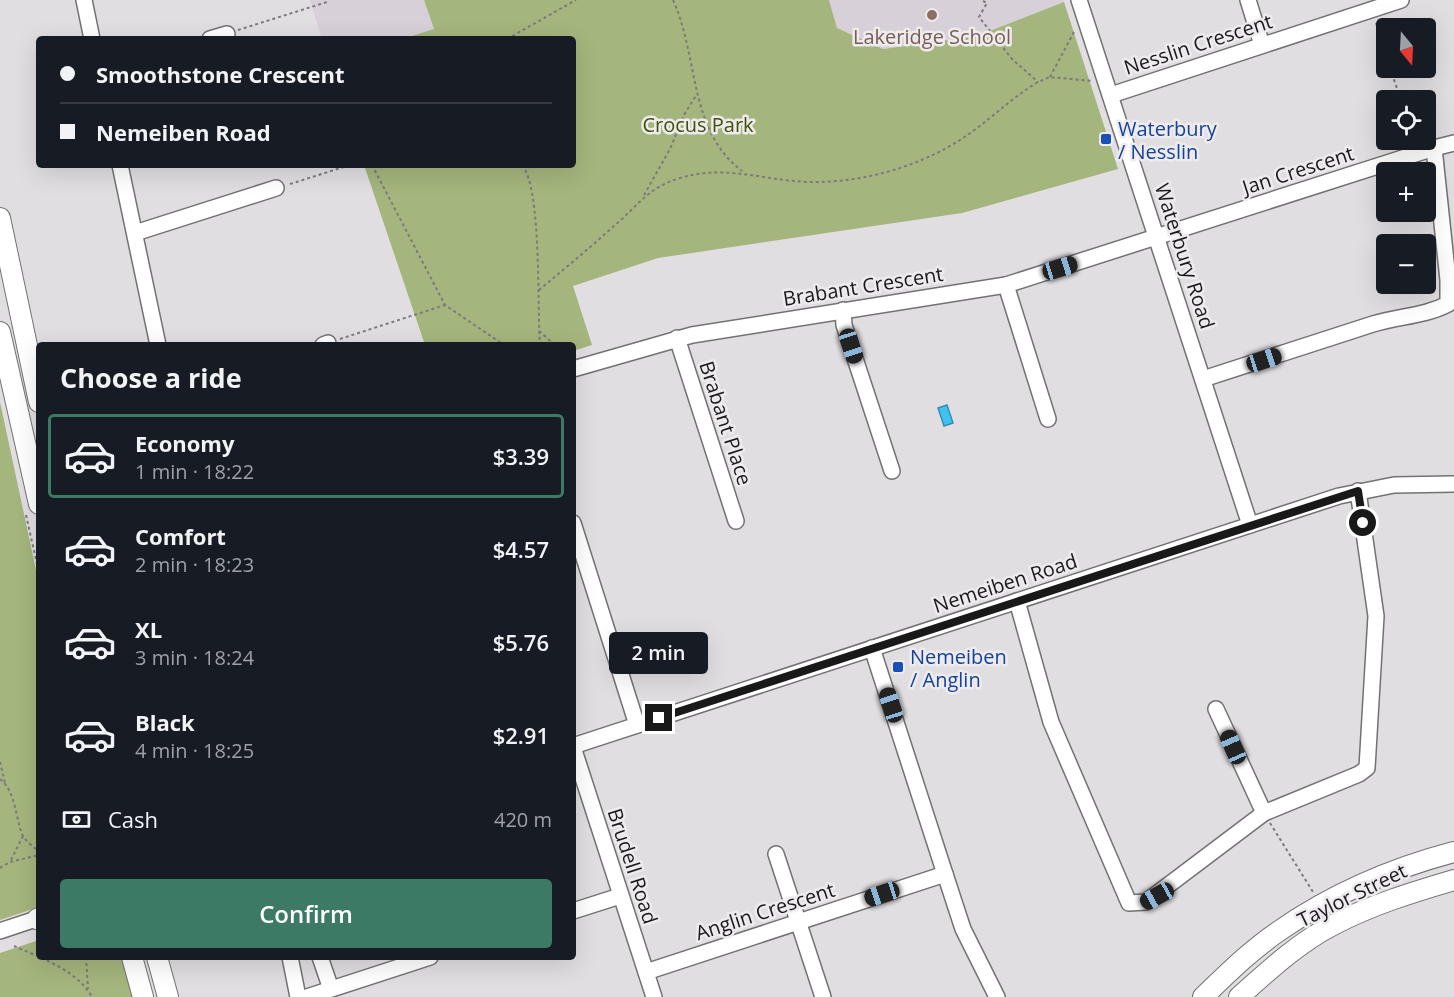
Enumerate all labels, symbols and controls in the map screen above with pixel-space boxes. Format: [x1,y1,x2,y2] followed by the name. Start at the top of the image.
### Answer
[1120,7,1276,81] street label: Nesslin Crescent
[925,8,939,22] marker: Lakeridge School
[1376,18,1436,78] north arrow
[1376,18,1436,294] map controls
[853,23,1011,50] place label: Lakeridge School
[96,59,345,89] text: Smoothstone Crescent
[1376,90,1436,150] button: locate
[642,111,754,138] park label: Crocus Park
[1118,115,1218,165] place label: Waterbury / Nesslin
[96,117,271,147] text: Nemeiben Road
[1099,132,1113,146] marker: Waterbury / Nesslin
[1237,139,1357,201] street label: Jan Crescent
[1376,162,1436,222] button: +
[1149,180,1221,332] street label: Waterbury Road
[1376,234,1436,294] button: −
[1040,254,1080,282] car
[781,260,945,312] street label: Brabant Crescent
[837,326,865,366] car
[1244,346,1284,374] car
[693,357,759,489] street label: Brabant Place
[60,359,242,396] text: Choose a ride
[135,428,234,458] text: Economy
[63,429,117,483] icon: car
[493,441,549,471] text: $3.39
[135,458,254,485] text: 1 min · 18:22
[1349,509,1376,536] route start
[135,521,226,551] text: Comfort
[63,522,117,576] icon: car
[493,534,549,564] text: $4.57
[930,547,1080,619] street label: Nemeiben Road
[135,551,254,578] text: 2 min · 18:23
[135,614,162,644] text: XL
[63,615,117,669] icon: car
[493,627,549,657] text: $5.76
[610,631,708,673] callout: 2 min
[632,639,686,666] text: 2 min
[910,643,1007,693] place label: Nemeiben / Anglin
[135,644,254,671] text: 3 min · 18:24
[891,660,905,674] marker: Nemeiben / Anglin
[877,685,905,725] car
[645,704,672,731] route end
[135,707,195,737] text: Black
[63,708,117,762] icon: car
[493,720,549,750] text: $2.91
[1217,727,1249,767] car
[135,737,254,764] text: 4 min · 18:25
[60,803,93,836] icon: cash
[108,804,158,834] text: Cash
[602,805,664,927] street label: Brudell Road
[494,806,552,833] text: 420 m
[1293,857,1411,933] street label: Taylor Street
[692,876,838,946] street label: Anglin Crescent
[60,879,552,948] button: Confirm
[1137,879,1177,913] car
[862,880,902,908] car

